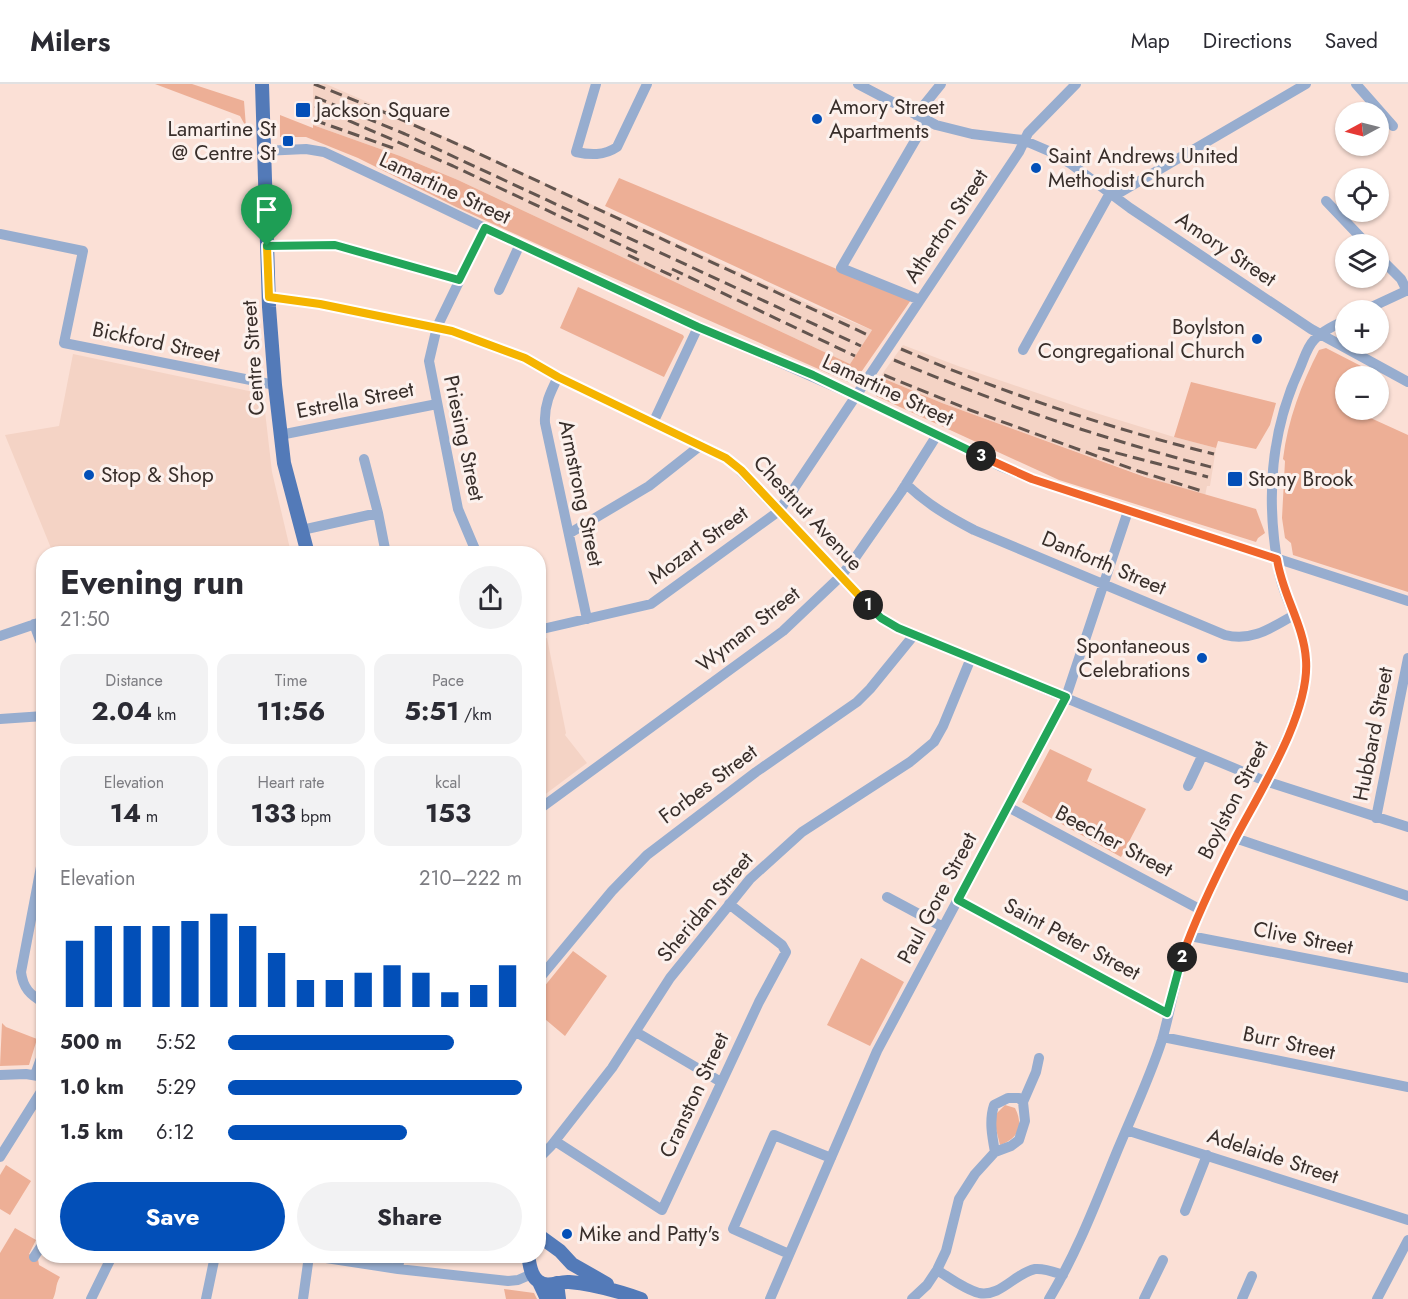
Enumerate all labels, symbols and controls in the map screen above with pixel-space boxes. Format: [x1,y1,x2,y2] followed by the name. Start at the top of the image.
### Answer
[30,21,111,62] text: Milers
[1131,26,1170,56] text: Map
[1203,26,1292,56] text: Directions
[1325,26,1378,56] text: Saved
[829,92,944,146] place label: Amory Street Apartments
[313,95,450,125] place label: Jackson Square
[294,101,312,119] marker: Jackson Square
[1335,102,1389,156] north arrow
[1335,102,1389,420] map controls
[810,112,824,126] marker: Amory Street Apartments
[168,114,276,168] place label: Lamartine St @ Centre St
[281,134,295,148] marker: Lamartine St @ Centre St
[1048,141,1238,195] place label: Saint Andrews United Methodist Church
[374,144,516,232] street label: Lamartine Street
[1029,161,1043,175] marker: Saint Andrews United Methodist Church
[897,163,995,289] street label: Atherton Street
[1335,168,1389,222] button: locate
[241,184,292,246] pin
[250,193,283,226] icon: arrive
[1170,204,1282,294] street label: Amory Street
[1335,234,1389,288] button: layers
[234,299,272,417] street label: Centre Street
[1335,300,1389,354] button: +
[1038,312,1245,366] place label: Boylston Congregational Church
[90,314,222,370] street label: Bickford Street
[1250,332,1264,346] marker: Boylston Congregational Church
[817,346,959,434] street label: Lamartine Street
[1335,366,1389,420] button: −
[436,372,492,504] street label: Priesing Street
[294,374,416,426] street label: Estrella Street
[551,417,611,569] street label: Armstrong Street
[966,441,996,471] pin: 3
[976,444,986,467] text: 3
[746,448,870,578] street label: Chestnut Avenue
[101,460,214,490] place label: Stop & Shop
[1248,464,1354,494] place label: Stony Brook
[82,468,96,482] marker: Stop & Shop
[1226,470,1244,488] marker: Stony Brook
[642,499,754,591] street label: Mozart Street
[1037,523,1171,603] street label: Danforth Street
[60,559,244,606] text: Evening run
[459,566,522,629] button: share
[690,579,806,679] street label: Wyman Street
[853,590,883,620] pin: 1
[864,593,872,616] text: 1
[60,605,110,634] text: 21:50
[1076,631,1190,685] place label: Spontaneous Celebrations
[1195,651,1209,665] marker: Spontaneous Celebrations
[1345,665,1401,803] street label: Hubbard Street
[105,669,163,692] text: Distance
[275,669,307,692] text: Time
[432,669,464,692] text: Pace
[91,692,152,730] text: 2.04
[256,692,326,730] text: 11:56
[404,692,459,730] text: 5:51
[152,703,177,726] text: km
[459,703,492,726] text: /km
[1190,736,1276,864] street label: Boylston Street
[653,737,763,831] street label: Forbes Street
[104,771,164,794] text: Elevation
[258,771,324,794] text: Heart rate
[435,771,461,794] text: kcal
[110,794,141,832] text: 14
[250,794,296,832] text: 133
[425,794,471,832] text: 153
[1050,798,1178,884] street label: Beecher Street
[141,805,158,828] text: m
[296,805,332,828] text: bpm
[890,827,984,969] street label: Paul Gore Street
[650,845,760,969] street label: Sheridan Street
[60,864,135,893] text: Elevation
[419,864,522,893] text: 210–222 m
[998,890,1146,988] street label: Saint Peter Street
[1251,914,1355,962] street label: Clive Street
[1167,942,1197,972] pin: 2
[1177,945,1187,968] text: 2
[1240,1019,1338,1067] street label: Burr Street
[652,1027,736,1163] street label: Cranston Street
[60,1028,122,1057] text: 500 m
[156,1028,196,1057] text: 5:52
[60,1073,124,1102] text: 1.0 km
[156,1073,196,1102] text: 5:29
[60,1118,123,1147] text: 1.5 km
[156,1118,194,1147] text: 6:12
[1204,1121,1342,1191] street label: Adelaide Street
[60,1182,285,1251] button: Save
[297,1182,522,1251] button: Share
[579,1219,720,1249] place label: Mike and Patty's
[560,1227,574,1241] marker: Mike and Patty's

